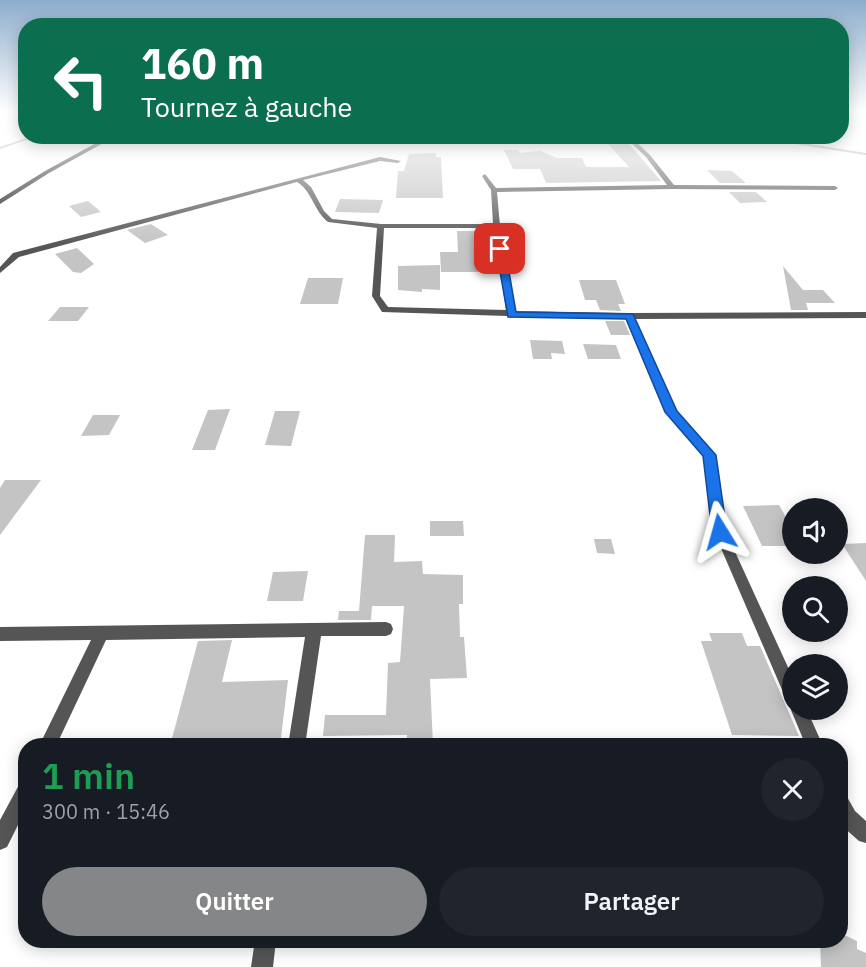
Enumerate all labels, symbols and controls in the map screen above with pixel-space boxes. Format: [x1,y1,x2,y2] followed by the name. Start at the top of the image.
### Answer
[141,36,264,91] text: 160 m
[42,42,120,120] icon: left
[141,89,352,124] text: Tournez à gauche
[474,223,525,274] pin
[483,232,516,265] icon: arrive
[782,498,848,720] map controls
[782,498,848,564] button: sound
[688,500,752,564] position arrow
[782,576,848,642] button: search
[782,654,848,720] button: layers
[42,752,135,799] text: 1 min
[761,758,824,821] button: close
[42,798,170,825] text: 300 m · 15:46
[42,867,427,936] button: Quitter
[439,867,824,936] button: Partager

